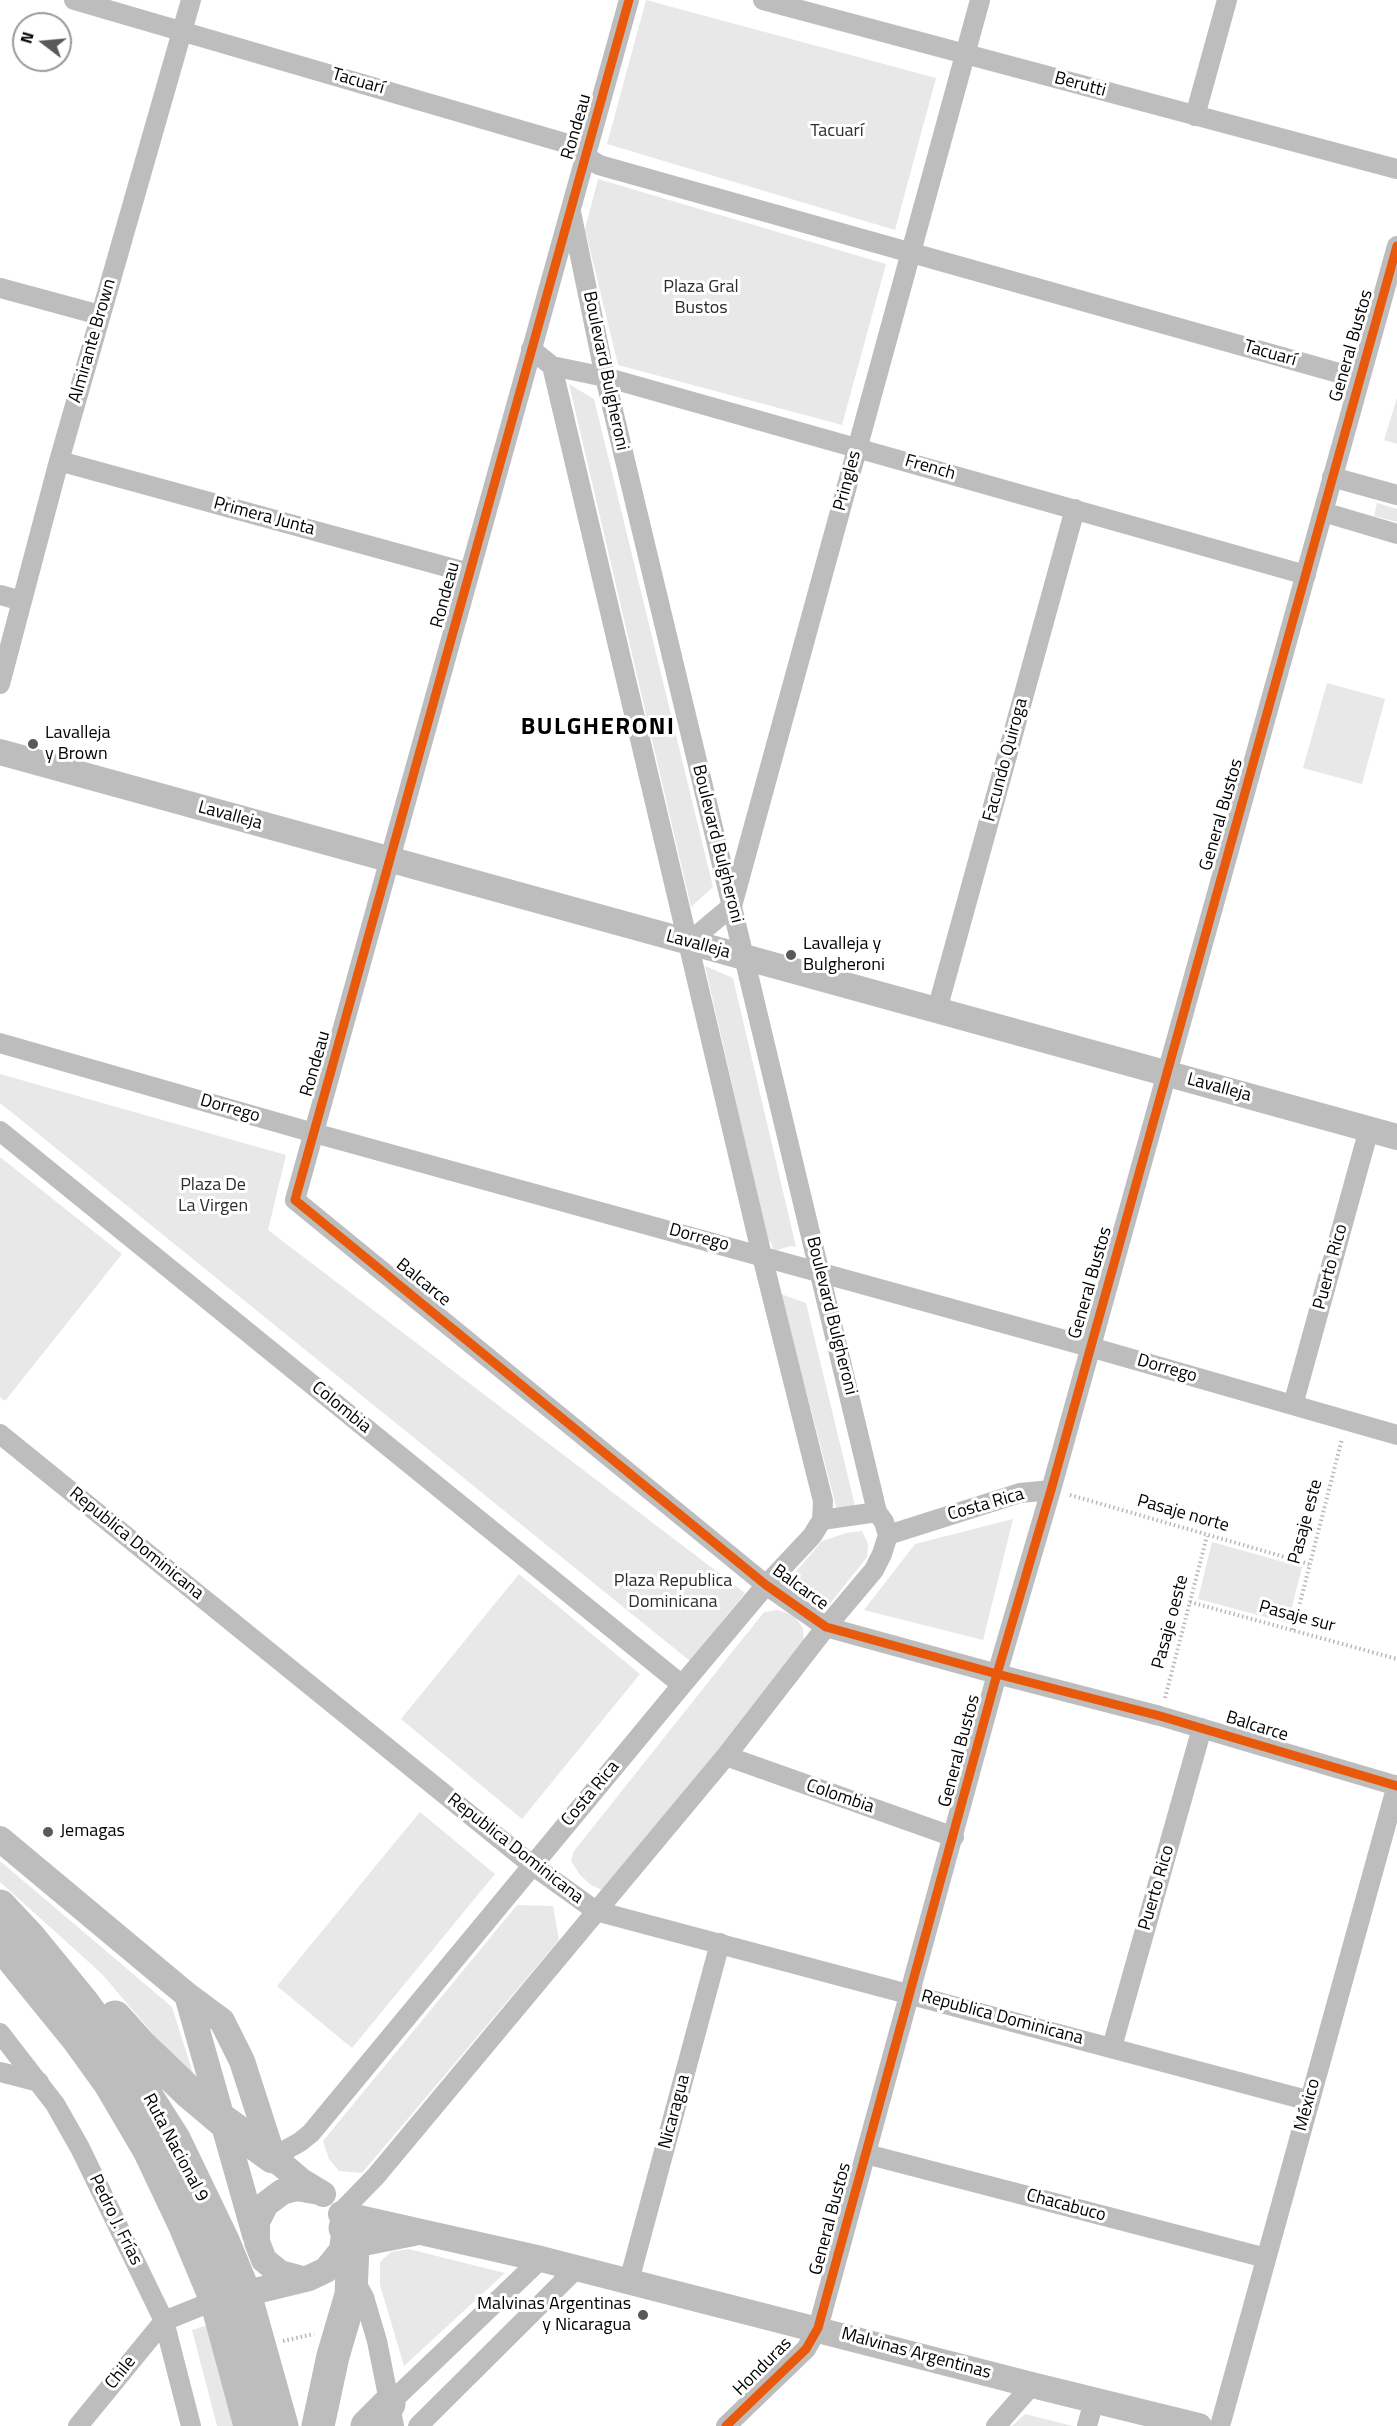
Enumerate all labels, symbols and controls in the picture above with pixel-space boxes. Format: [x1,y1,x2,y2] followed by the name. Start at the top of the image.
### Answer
[12,12,72,72] north arrow
[14,29,40,46] text: N
[329,64,387,100] street label: Tacuarí
[1052,68,1108,102] street label: Berutti
[557,92,597,162] street label: Rondeau
[810,121,864,143] park label: Tacuarí
[65,276,121,406] street label: Almirante Brown
[663,277,739,320] park label: Plaza Gral Bustos
[1326,288,1378,404] street label: General Bustos
[578,289,632,453] street label: Boulevard Bulgheroni
[1241,336,1299,372] street label: Tacuarí
[830,449,866,513] street label: Pringles
[902,451,958,485] street label: French
[211,493,317,541] street label: Primera Junta
[427,560,465,630] street label: Rondeau
[979,696,1033,824] street label: Facundo Quiroga
[521,714,675,742] district label: BULGHERONI
[45,723,110,766] place label: Lavalleja y Brown
[26,737,40,751] marker: Lavalleja y Brown
[1196,757,1248,873] street label: General Bustos
[687,763,747,925] street label: Boulevard Bulgheroni
[196,797,264,835] street label: Lavalleja
[664,926,732,964] street label: Lavalleja
[803,934,885,976] place label: Lavalleja y Bulgheroni
[784,948,798,962] marker: Lavalleja y Bulgheroni
[296,1029,336,1099] street label: Rondeau
[1185,1069,1253,1107] street label: Lavalleja
[198,1090,262,1128] street label: Dorrego
[178,1175,248,1218] park label: Plaza De La Virgen
[667,1220,731,1256] street label: Dorrego
[1309,1222,1353,1312] street label: Puerto Rico
[1065,1225,1117,1341] street label: General Bustos
[801,1235,861,1397] street label: Boulevard Bulgheroni
[391,1254,455,1312] street label: Balcarce
[1135,1350,1199,1388] street label: Dorrego
[307,1378,375,1438] street label: Colombia
[1284,1477,1328,1567] street label: Pasaje este
[64,1483,208,1605] street label: Republica Dominicana
[945,1484,1027,1526] street label: Costa Rica
[1134,1491,1232,1537] street label: Pasaje norte
[768,1560,832,1616] street label: Balcarce
[614,1571,732,1614] park label: Plaza Republica Dominicana
[1148,1573,1194,1671] street label: Pasaje oeste
[1256,1596,1338,1638] street label: Pasaje sur
[935,1692,985,1810] street label: General Bustos
[1223,1707,1291,1747] street label: Balcarce
[557,1757,625,1831] street label: Costa Rica
[803,1775,877,1819] street label: Colombia
[443,1789,587,1909] street label: Republica Dominicana
[60,1821,125,1843] place label: Jemagas
[41,1825,55,1839] marker: Jemagas
[1135,1843,1179,1933] street label: Puerto Rico
[919,1986,1085,2050] street label: Republica Dominicana
[655,2072,695,2152] street label: Nicaragua
[1291,2076,1325,2134] street label: México
[137,2090,213,2206] street label: Ruta Nacional 9
[806,2160,856,2278] street label: General Bustos
[84,2171,146,2269] street label: Pedro J. Frías
[1024,2185,1108,2227] street label: Chacabuco
[477,2294,631,2336] place label: Malvinas Argentinas y Nicaragua
[636,2308,650,2322] marker: Malvinas Argentinas y Nicaragua
[839,2324,993,2384] street label: Malvinas Argentinas
[729,2333,797,2401] street label: Honduras
[101,2352,141,2394] street label: Chile

